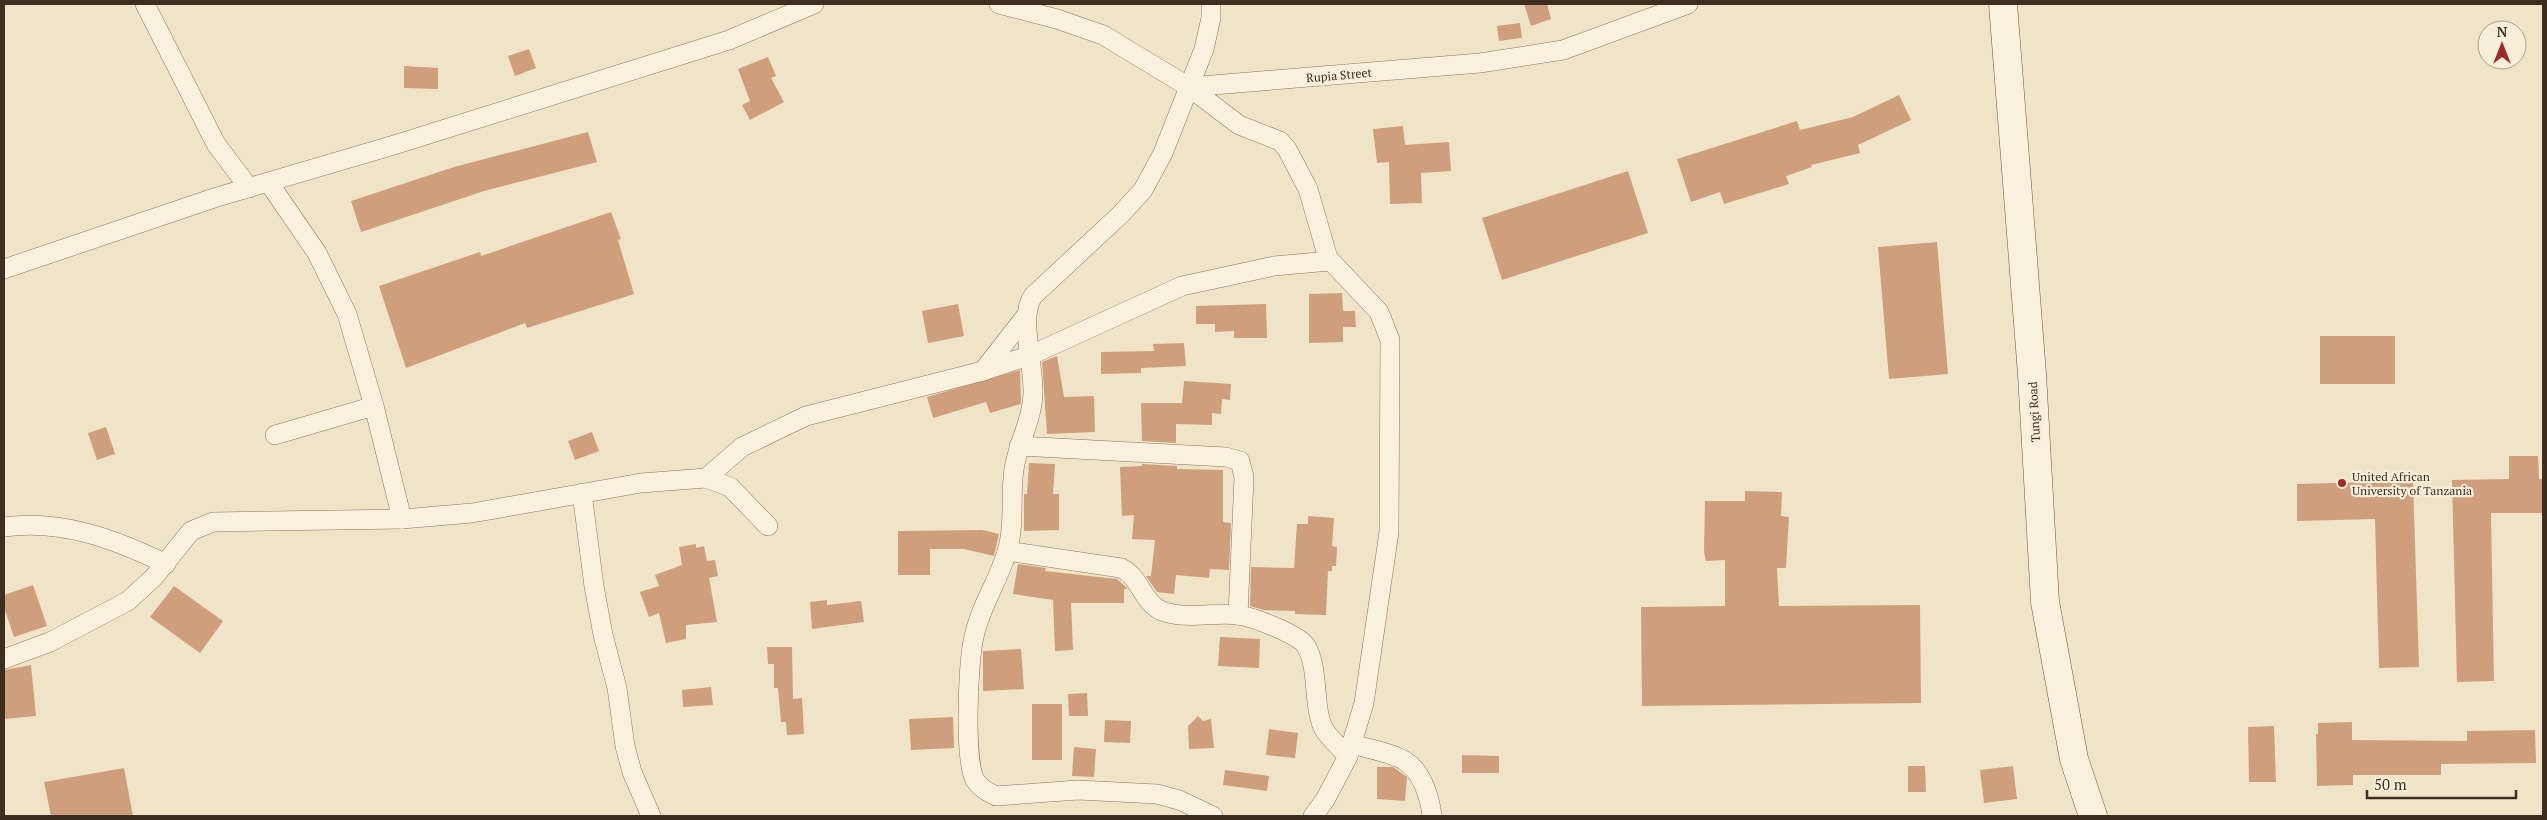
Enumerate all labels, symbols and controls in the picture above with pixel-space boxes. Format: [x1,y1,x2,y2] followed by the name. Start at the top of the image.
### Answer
[2477,20,2527,70] north arrow
[2497,22,2508,41] text: N
[1306,65,1373,85] street label: Rupia Street
[2025,381,2043,443] street label: Tungi Road
[2352,469,2472,498] place label: United African University of Tanzania
[2336,477,2348,489] marker: United African University of Tanzania
[2367,768,2516,800] scale bar
[2374,774,2407,794] text: 50 m

